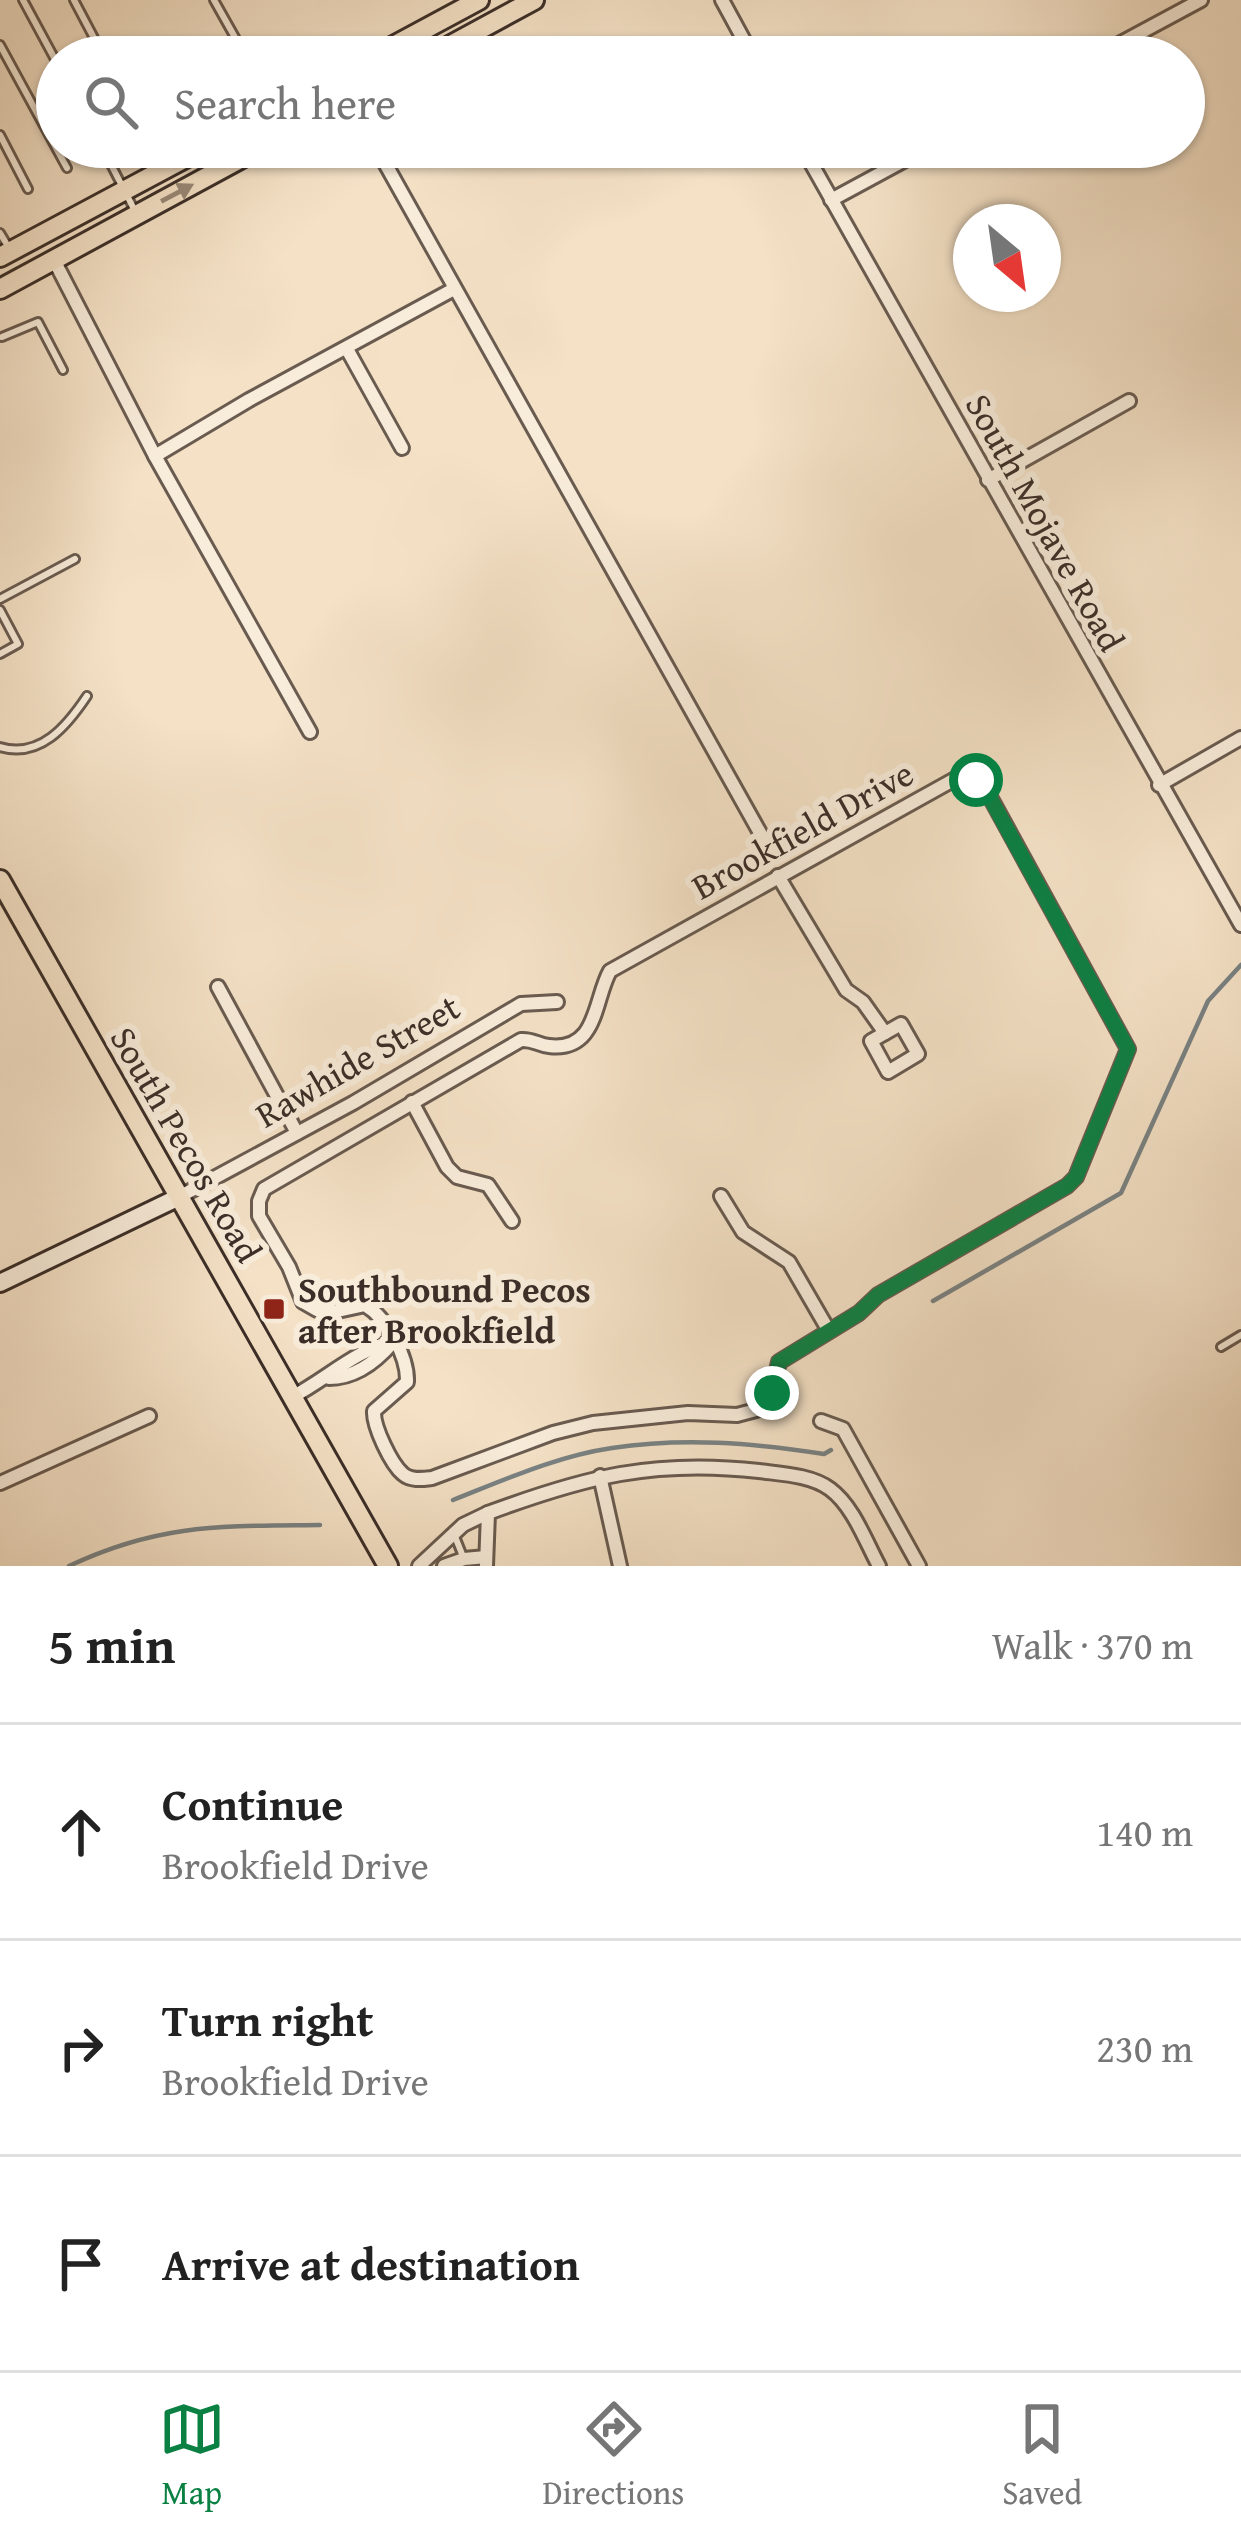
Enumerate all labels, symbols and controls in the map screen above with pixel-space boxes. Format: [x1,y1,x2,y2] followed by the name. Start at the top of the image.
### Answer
[36,36,1205,168] search box
[78,69,144,135] icon: search
[174,70,396,135] text: Search here
[159,183,194,204] one-way arrow
[953,204,1061,312] north arrow
[953,383,1139,661] street label: South Mojave Road
[681,746,923,912] street label: Brookfield Drive
[949,753,1003,807] route start
[245,980,469,1140] street label: Rawhide Street
[98,1016,276,1272] street label: South Pecos Road
[298,1262,591,1356] place label: Southbound Pecos after Brookfield
[261,1296,287,1322] marker: Southbound Pecos after Brookfield
[745,1366,799,1420] route end
[48,1607,175,1682] text: 5 min
[992,1616,1193,1673] text: Walk · 370 m
[162,1771,343,1836] text: Continue
[48,1799,114,1865] icon: ahead
[1096,1803,1193,1860] text: 140 m
[162,1836,429,1893] text: Brookfield Drive
[162,1987,374,2052] text: Turn right
[48,2015,114,2081] icon: right
[1096,2019,1193,2076] text: 230 m
[162,2052,429,2109] text: Brookfield Drive
[48,2231,114,2297] icon: arrive
[162,2231,580,2296] text: Arrive at destination
[159,2396,225,2516] tab: Map
[543,2396,684,2516] tab: Directions
[1002,2396,1082,2516] tab: Saved

